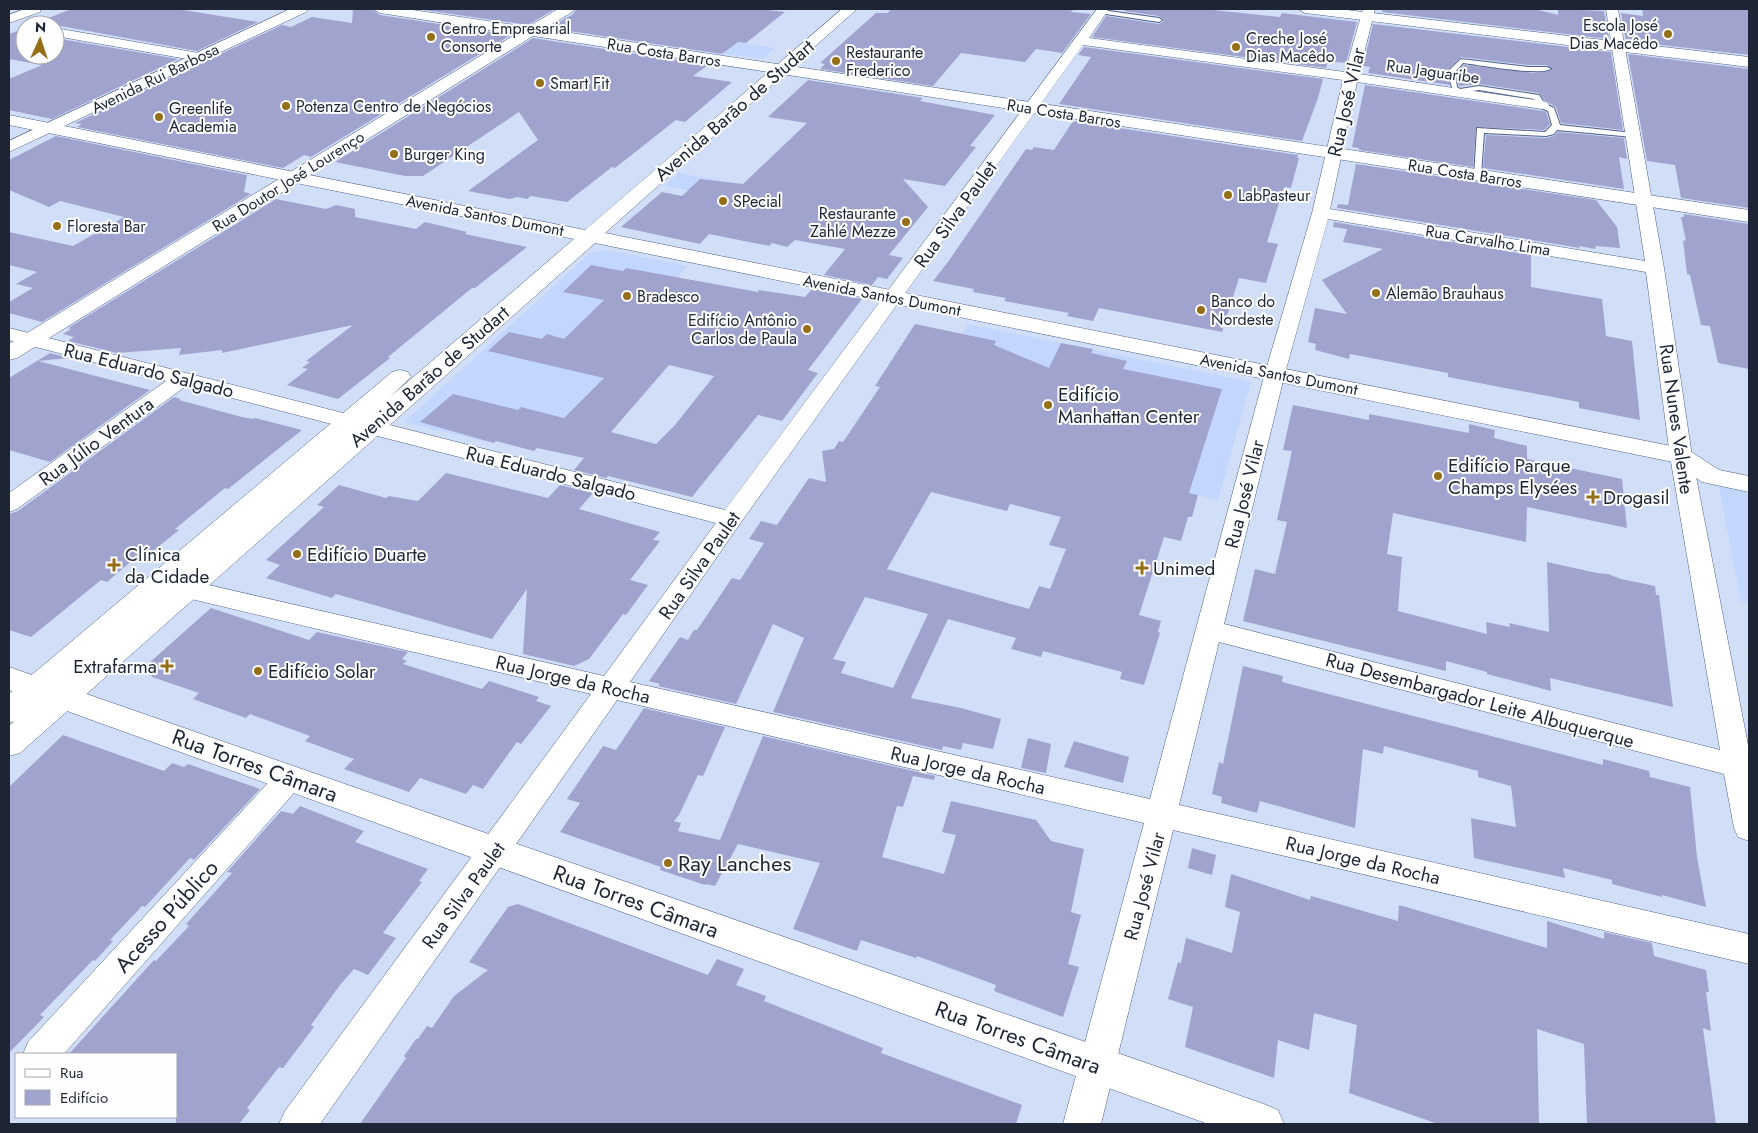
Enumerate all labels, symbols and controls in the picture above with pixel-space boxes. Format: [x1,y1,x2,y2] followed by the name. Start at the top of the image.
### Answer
[1570,14,1658,55] place label: Escola José Dias Macêdo
[15,15,65,65] north arrow
[35,17,47,37] text: N
[441,17,570,58] place label: Centro Empresarial Consorte
[1246,27,1335,68] place label: Creche José Dias Macêdo
[1662,28,1674,40] marker: Escola José Dias Macêdo
[425,31,437,43] marker: Centro Empresarial Consorte
[605,32,722,73] street label: Rua Costa Barros
[649,33,820,187] street label: Avenida Barão de Studart
[88,38,223,119] street label: Avenida Rui Barbosa
[846,41,923,82] place label: Restaurante Frederico
[1230,41,1242,53] marker: Creche José Dias Macêdo
[1321,45,1372,159] street label: Rua José Vilar
[1385,54,1481,89] street label: Rua Jaguaribe
[830,55,842,67] marker: Restaurante Frederico
[550,72,609,95] place label: Smart Fit
[534,77,546,89] marker: Smart Fit
[1005,93,1122,134] street label: Rua Costa Barros
[296,95,491,118] place label: Potenza Centro de Negócios
[169,97,237,138] place label: Greenlife Academia
[280,100,292,112] marker: Potenza Centro de Negócios
[153,111,165,123] marker: Greenlife Academia
[208,125,369,238] street label: Rua Doutor José Lourenço
[404,143,485,166] place label: Burger King
[388,148,400,160] marker: Burger King
[1406,153,1523,194] street label: Rua Costa Barros
[907,155,1004,273] street label: Rua Silva Paulet
[1238,184,1311,207] place label: LabPasteur
[404,189,566,242] street label: Avenida Santos Dumont
[1222,189,1234,201] marker: LabPasteur
[733,190,781,213] place label: SPecial
[717,195,729,207] marker: SPecial
[810,202,896,243] place label: Restaurante Zahlé Mezze
[67,215,146,238] place label: Floresta Bar
[900,216,912,228] marker: Restaurante Zahlé Mezze
[1424,219,1552,262] street label: Rua Carvalho Lima
[51,220,63,232] marker: Floresta Bar
[801,269,963,322] street label: Avenida Santos Dumont
[1386,282,1504,305] place label: Alemão Brauhaus
[637,285,700,308] place label: Bradesco
[1370,287,1382,299] marker: Alemão Brauhaus
[621,290,633,302] marker: Bradesco
[1211,290,1275,331] place label: Banco do Nordeste
[344,299,515,453] street label: Avenida Barão de Studart
[1195,304,1207,316] marker: Banco do Nordeste
[688,309,797,350] place label: Edifício Antônio Carlos de Paula
[801,323,813,335] marker: Edifício Antônio Carlos de Paula
[61,336,237,405] street label: Rua Eduardo Salgado
[1653,342,1700,496] street label: Rua Nunes Valente
[1198,348,1360,401] street label: Avenida Santos Dumont
[1058,381,1200,430] place label: Edifício Manhattan Center
[33,390,159,492] street label: Rua Júlio Ventura
[1042,399,1054,411] marker: Edifício Manhattan Center
[1218,437,1271,551] street label: Rua José Vilar
[463,439,639,508] street label: Rua Eduardo Salgado
[1448,452,1578,501] place label: Edifício Parque Champs Elysées
[1432,470,1444,482] marker: Edifício Parque Champs Elysées
[1603,484,1669,511] place label: Drogasil
[1587,491,1599,503] marker: Drogasil
[652,506,747,625] street label: Rua Silva Paulet
[125,541,209,590] place label: Clínica da Cidade
[307,541,427,568] place label: Edifício Duarte
[291,548,303,560] marker: Edifício Duarte
[1153,555,1215,582] place label: Unimed
[107,558,121,572] marker: Clínica da Cidade
[1135,561,1149,575] marker: Unimed
[1323,646,1637,755] street label: Rua Desembargador Leite Albuquerque
[493,649,653,710] street label: Rua Jorge da Rocha
[73,653,157,680] place label: Extrafarma
[268,658,376,685] place label: Edifício Solar
[161,660,173,672] marker: Extrafarma
[252,665,264,677] marker: Edifício Solar
[168,720,342,810] street label: Rua Torres Câmara
[888,740,1048,801] street label: Rua Jorge da Rocha
[1117,829,1172,943] street label: Rua José Vilar
[1283,830,1443,891] street label: Rua Jorge da Rocha
[415,836,512,954] street label: Rua Silva Paulet
[678,847,792,879] place label: Ray Lanches
[107,852,225,980] street label: Acesso Público
[549,856,723,946] street label: Rua Torres Câmara
[662,857,674,869] marker: Ray Lanches
[931,992,1105,1082] street label: Rua Torres Câmara
[15,1053,178,1118] legend
[60,1062,84,1084] text: Rua
[60,1087,108,1109] text: Edifício

